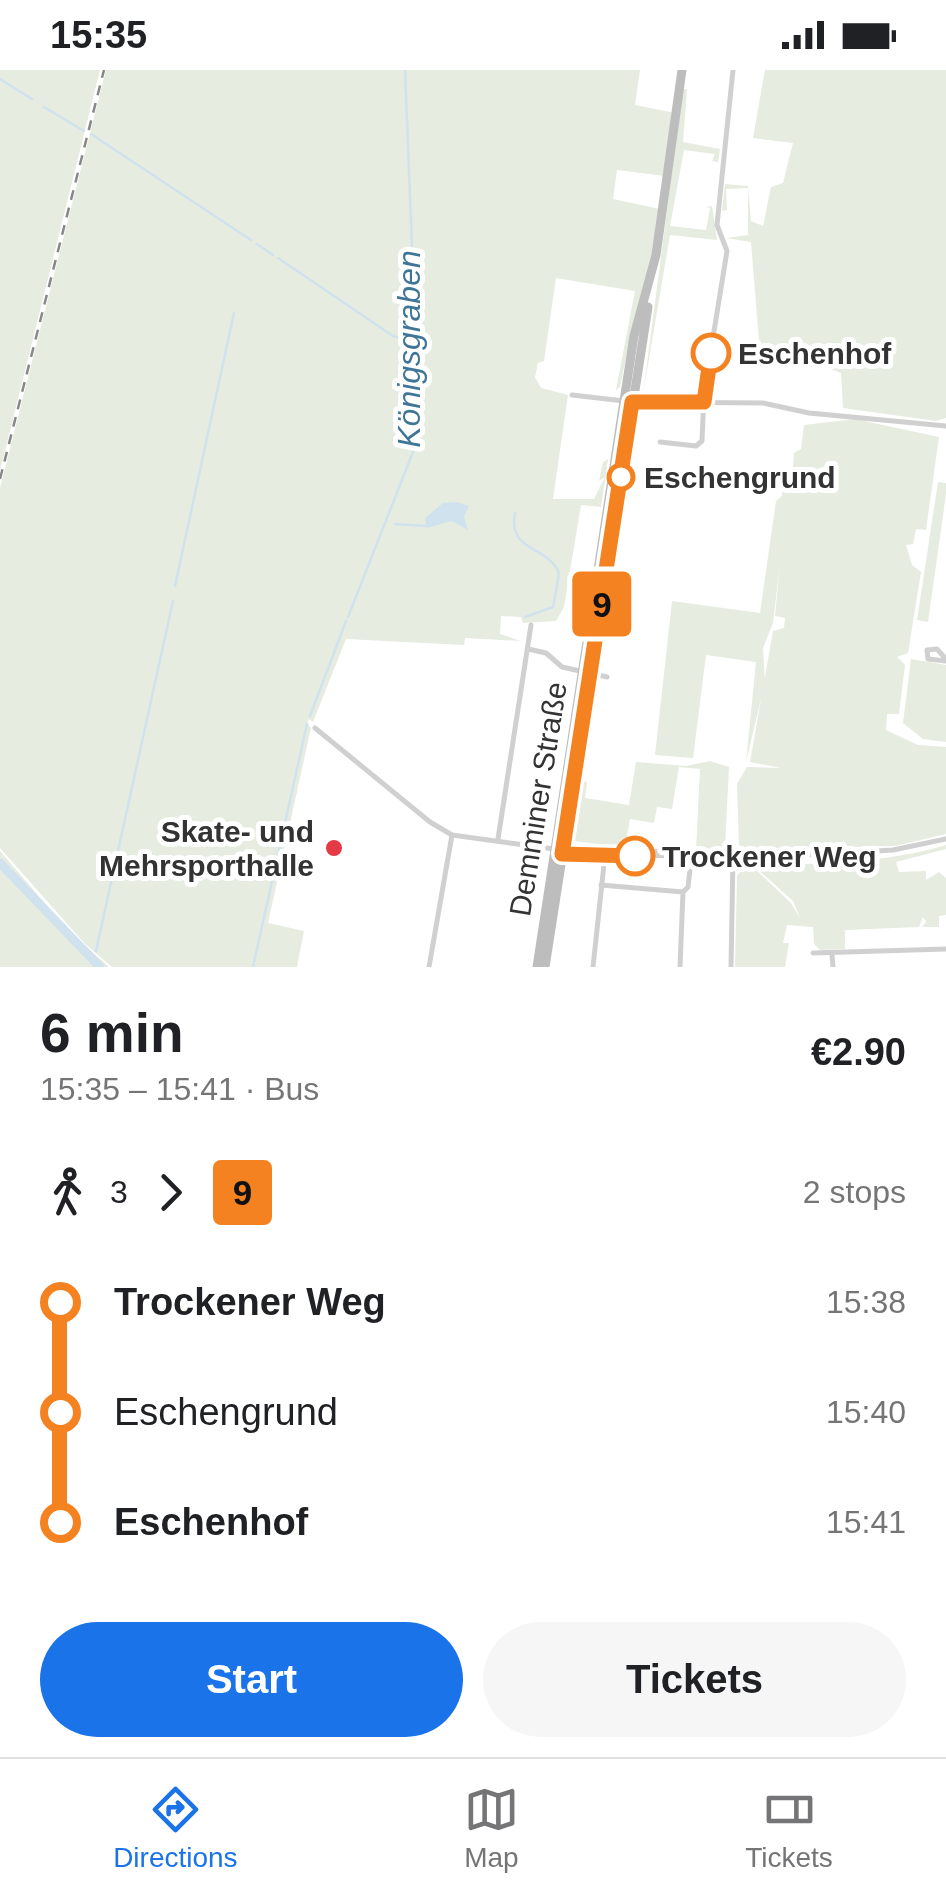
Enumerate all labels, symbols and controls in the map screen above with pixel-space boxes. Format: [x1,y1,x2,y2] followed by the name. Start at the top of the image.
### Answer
[50,14,147,56] text: 15:35
[391,250,427,448] water label: Königsgraben
[692,334,730,372] marker: Eschenhof
[738,337,892,370] place label: Eschenhof
[644,461,836,494] place label: Eschengrund
[608,464,634,490] marker: Eschengrund
[570,572,634,636] line badge: 9
[592,585,612,624] text: 9
[503,680,573,918] street label: Demminer Straße
[99,815,314,882] place label: Skate- und Mehrsporthalle
[323,837,345,859] marker: Skate- und Mehrsporthalle
[616,837,654,875] marker: Trockener Weg
[662,840,877,873] place label: Trockener Weg
[40,1002,184,1064] text: 6 min
[811,1031,906,1073] text: €2.90
[40,1071,319,1107] text: 15:35 – 15:41 · Bus
[40,1165,95,1220] icon: walk
[143,1165,198,1220] icon: forward
[233,1173,252,1212] text: 9
[110,1174,128,1210] text: 3
[803,1174,906,1210] text: 2 stops
[114,1281,386,1323] text: Trockener Weg
[826,1284,906,1320] text: 15:38
[114,1391,338,1433] text: Eschengrund
[826,1394,906,1430] text: 15:40
[114,1501,308,1543] text: Eschenhof
[826,1504,906,1540] text: 15:41
[40,1622,463,1737] button: Start
[483,1622,906,1737] button: Tickets
[113,1782,238,1874] tab: Directions
[464,1782,519,1874] tab: Map
[745,1782,833,1874] tab: Tickets

